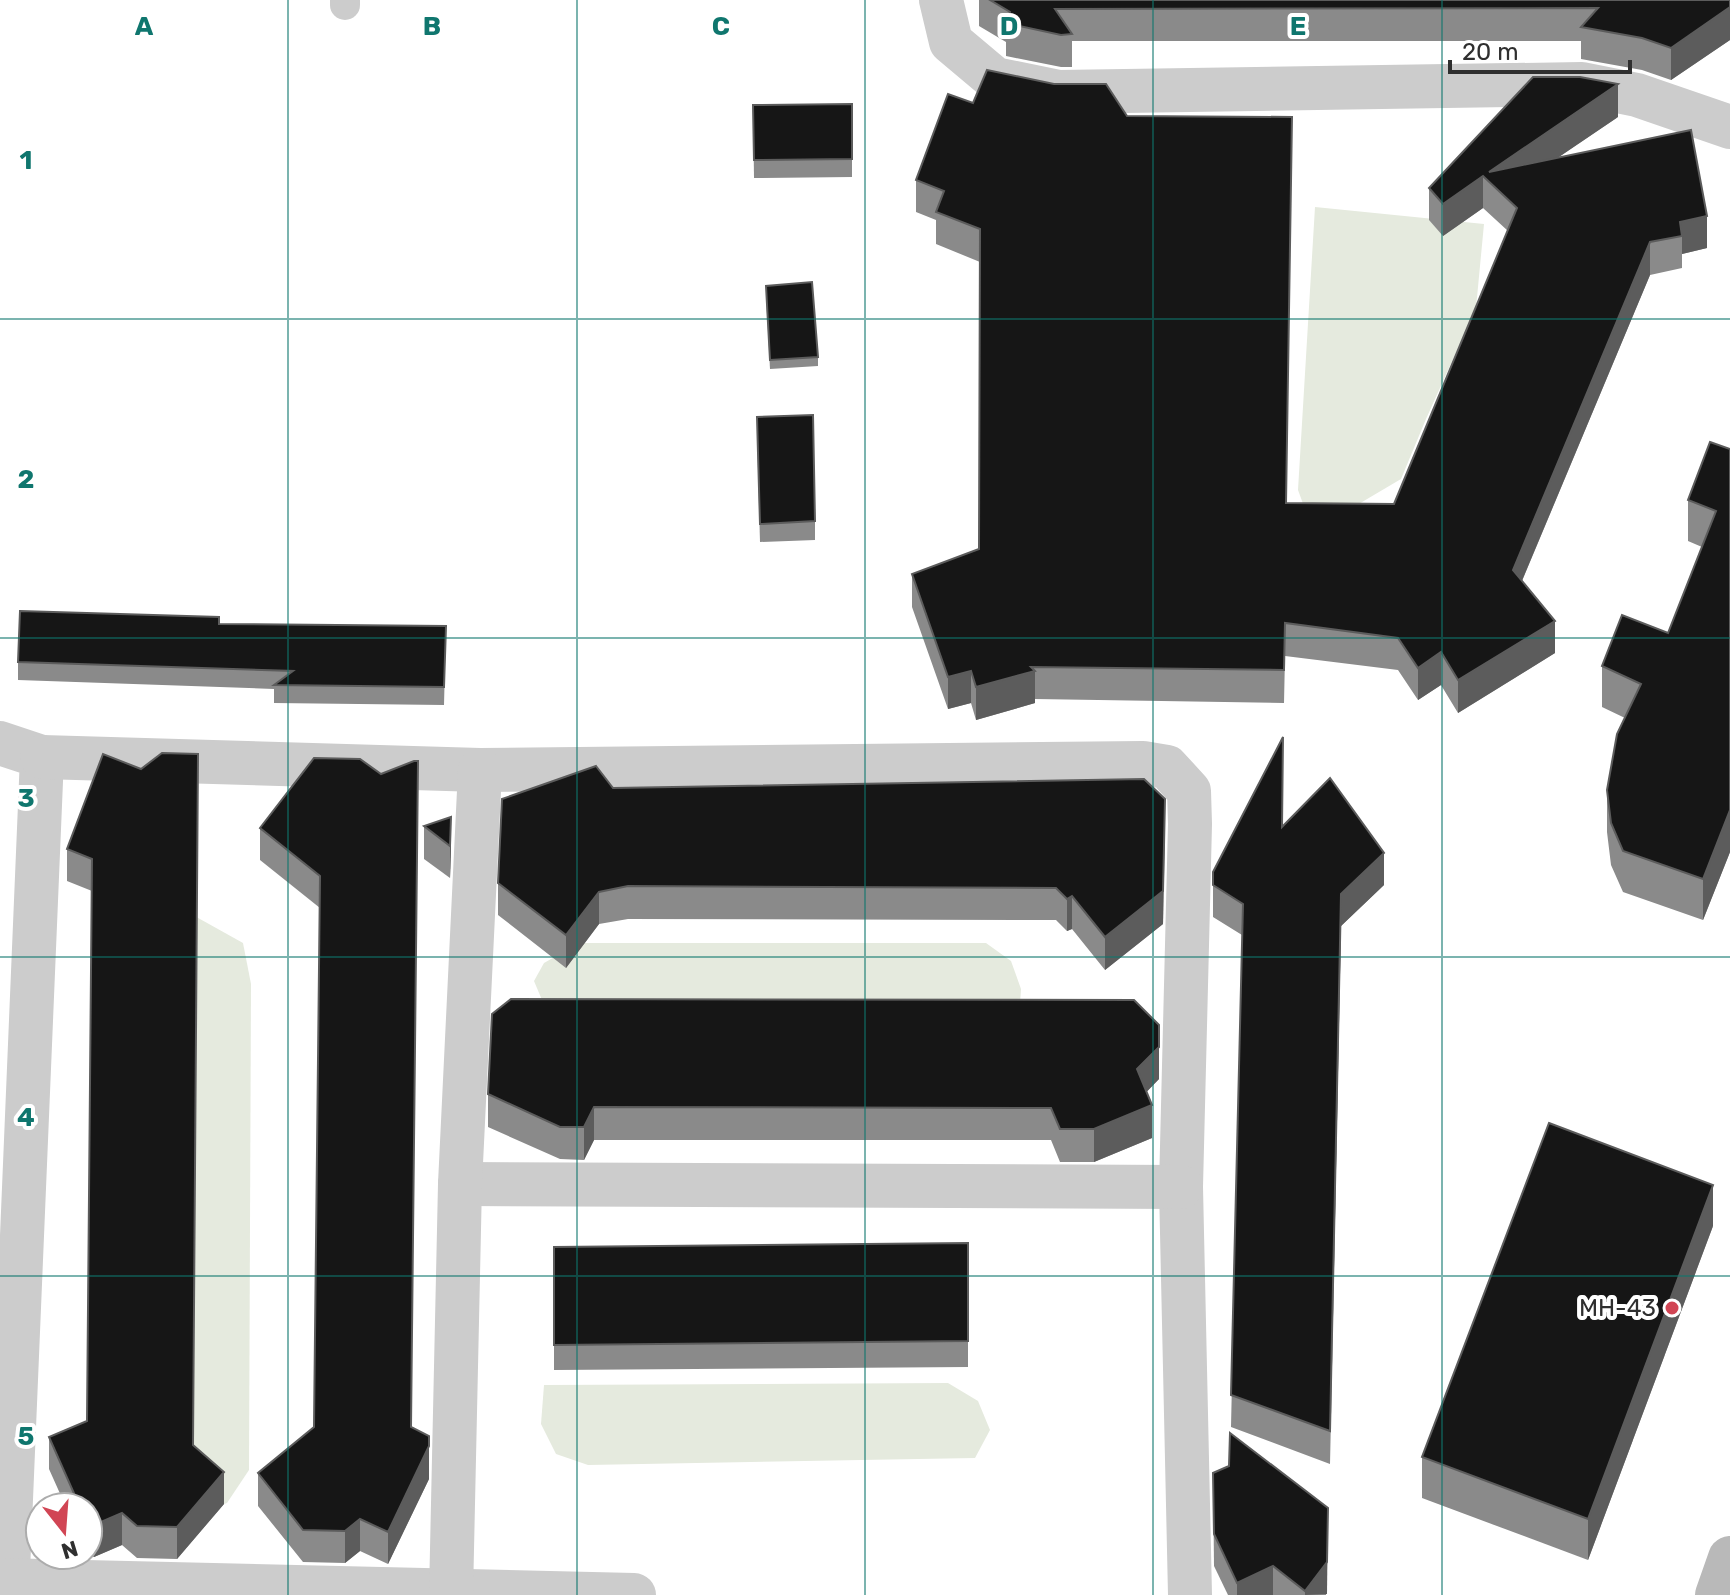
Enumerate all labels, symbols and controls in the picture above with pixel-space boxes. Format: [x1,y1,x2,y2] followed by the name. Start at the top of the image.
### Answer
[135,11,154,42] text: A
[423,11,441,42] text: B
[712,11,730,42] text: C
[1000,11,1018,42] text: D
[1290,11,1306,42] text: E
[1450,24,1630,74] scale bar
[1462,38,1519,66] text: 20 m
[20,145,32,176] text: 1
[18,464,34,495] text: 2
[17,783,35,814] text: 3
[17,1102,35,1133] text: 4
[1579,1294,1656,1322] place label: MH-43
[1663,1299,1681,1317] marker: MH-43
[18,1421,34,1452] text: 5
[24,1491,104,1571] north arrow
[58,1534,81,1565] text: N

